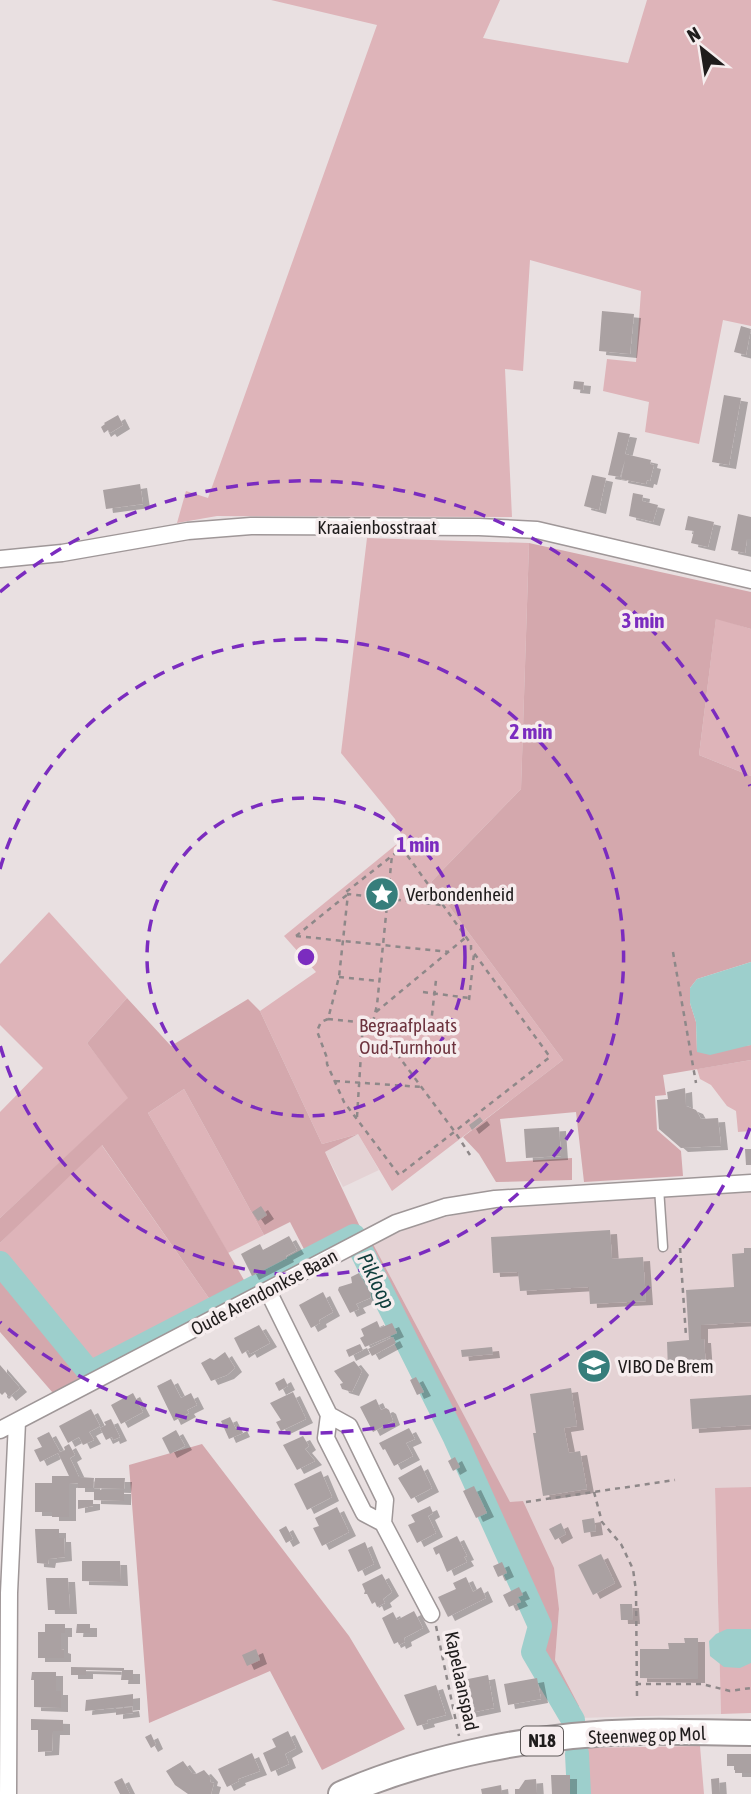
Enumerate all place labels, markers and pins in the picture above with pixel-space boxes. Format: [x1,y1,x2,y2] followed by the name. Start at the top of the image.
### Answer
[363,875,401,913] place icon: Verbondenheid
[406,883,514,905] place label: Verbondenheid
[294,945,318,969] centre of rings
[575,1347,613,1385] school or university icon: VIBO De Brem
[618,1355,714,1377] place label: VIBO De Brem

